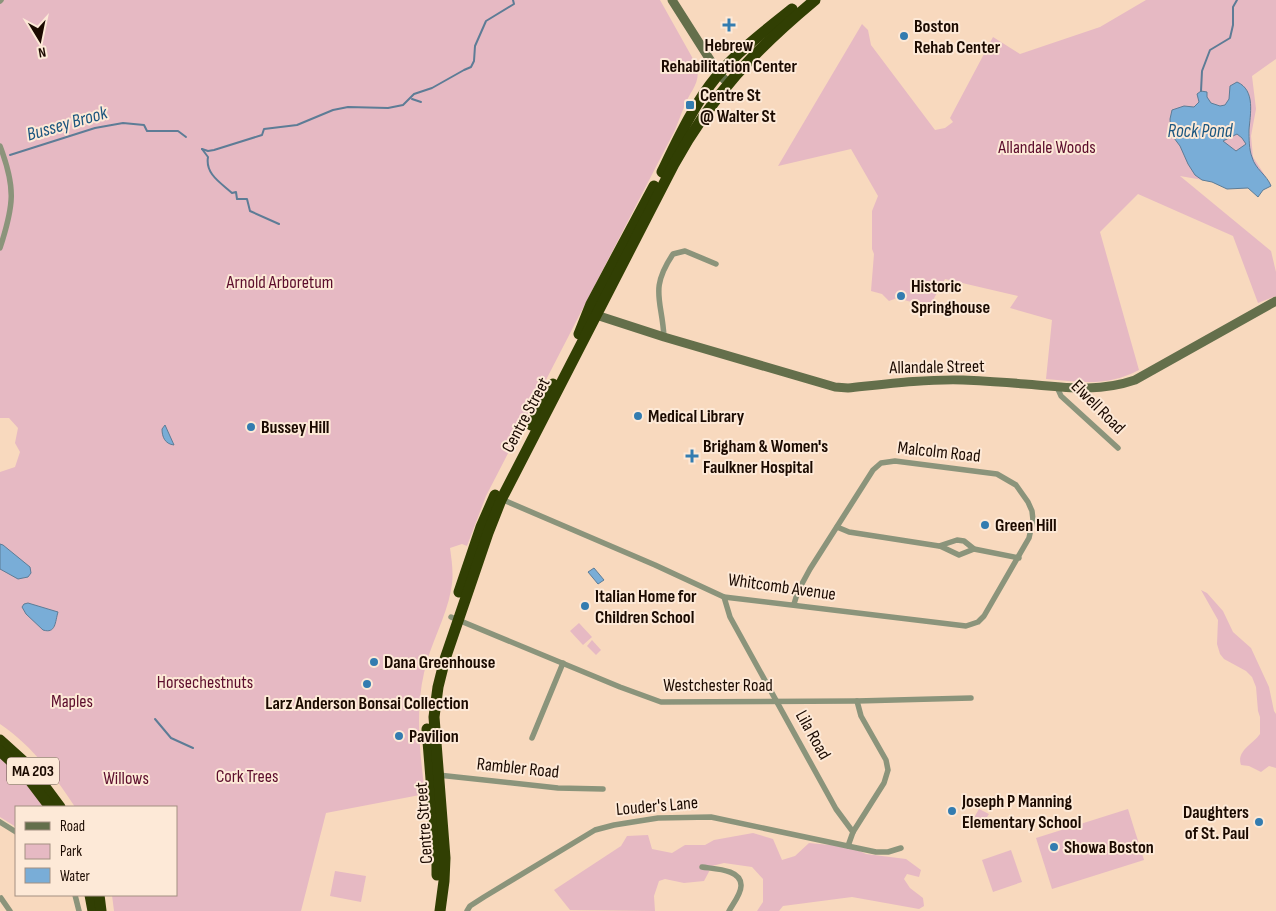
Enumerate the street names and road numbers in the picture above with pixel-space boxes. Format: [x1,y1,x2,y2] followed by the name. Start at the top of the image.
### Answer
[888,356,985,378] street label: Allandale Street
[497,373,555,456] street label: Centre Street
[1067,376,1129,438] street label: Elwell Road
[896,437,982,467] street label: Malcolm Road
[727,569,837,605] street label: Whitcomb Avenue
[663,675,773,696] street label: Westchester Road
[791,707,835,763] street label: Lila Road
[476,753,560,783] street label: Rambler Road
[7,758,59,784] road number: MA 203
[411,781,437,865] street label: Centre Street
[615,792,699,820] street label: Louder's Lane

